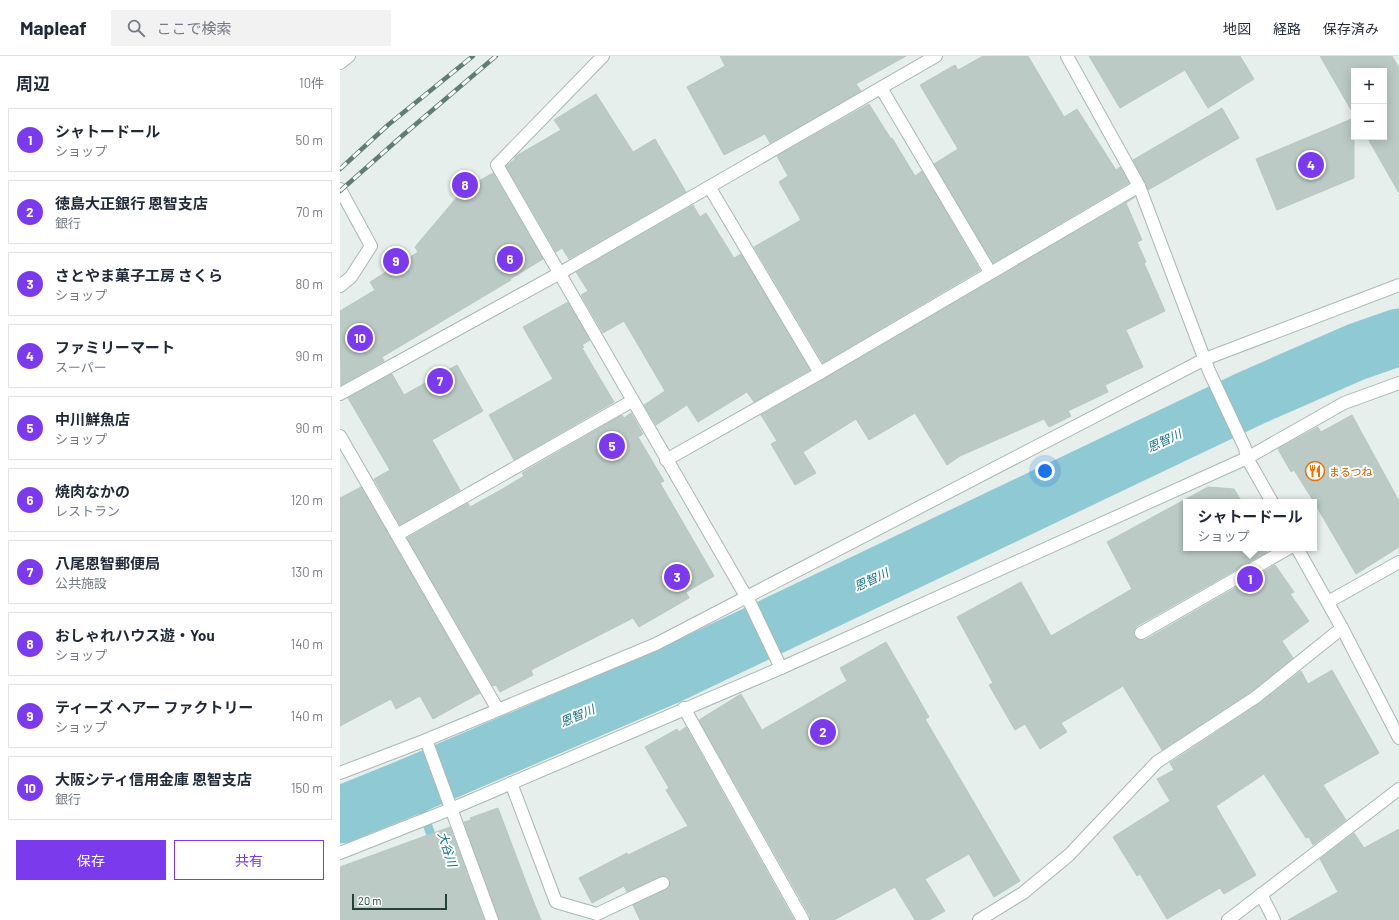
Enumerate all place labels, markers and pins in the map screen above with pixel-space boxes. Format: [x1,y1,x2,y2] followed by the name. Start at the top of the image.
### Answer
[1298,150,1324,180] pin: 4
[452,170,478,200] pin: 8
[497,244,523,274] pin: 6
[383,246,409,276] pin: 9
[347,323,373,353] pin: 10
[427,366,453,396] pin: 7
[599,431,625,461] pin: 5
[1304,460,1326,482] restaurant icon: まるつね
[1329,465,1373,478] place label: まるつね
[664,562,690,592] pin: 3
[1237,564,1263,594] pin: 1
[810,717,836,747] pin: 2

